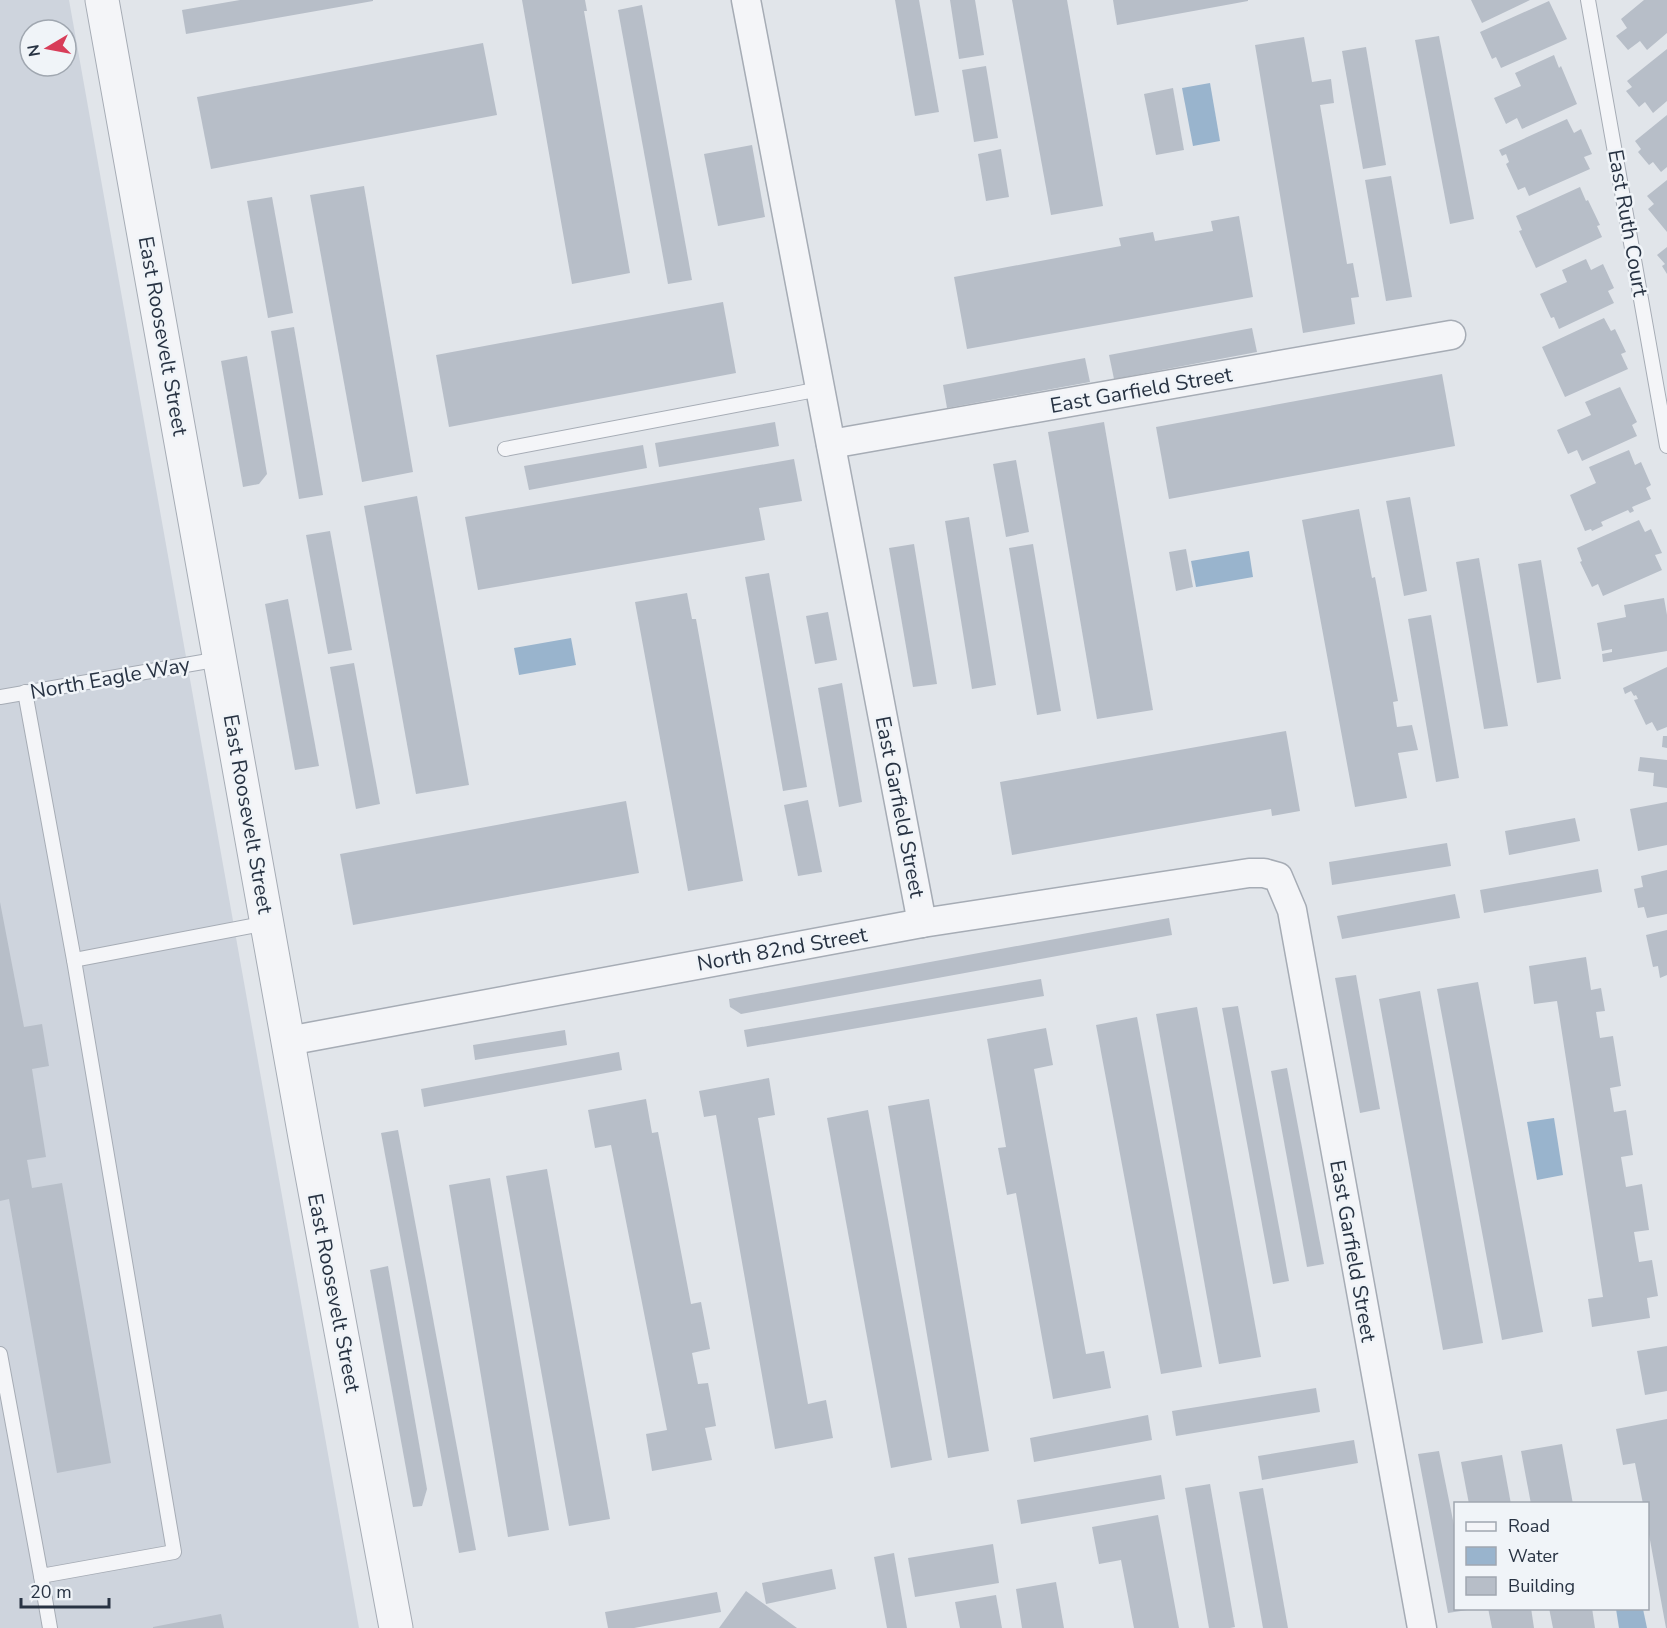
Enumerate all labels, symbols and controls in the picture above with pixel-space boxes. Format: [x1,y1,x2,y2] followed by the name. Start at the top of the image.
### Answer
[18,18,78,78] north arrow
[22,43,46,58] text: N
[1601,147,1655,299] street label: East Ruth Court
[132,234,194,439] street label: East Roosevelt Street
[1048,360,1235,420] street label: East Garfield Street
[28,650,192,706] street label: North Eagle Way
[217,712,279,917] street label: East Roosevelt Street
[869,714,931,901] street label: East Garfield Street
[695,920,870,978] street label: North 82nd Street
[1323,1158,1383,1345] street label: East Garfield Street
[301,1191,367,1396] street label: East Roosevelt Street
[1454,1502,1649,1610] legend
[1508,1514,1550,1538] text: Road
[1508,1544,1559,1568] text: Water
[21,1571,110,1609] scale bar
[1508,1574,1575,1598] text: Building
[30,1580,72,1604] text: 20 m

